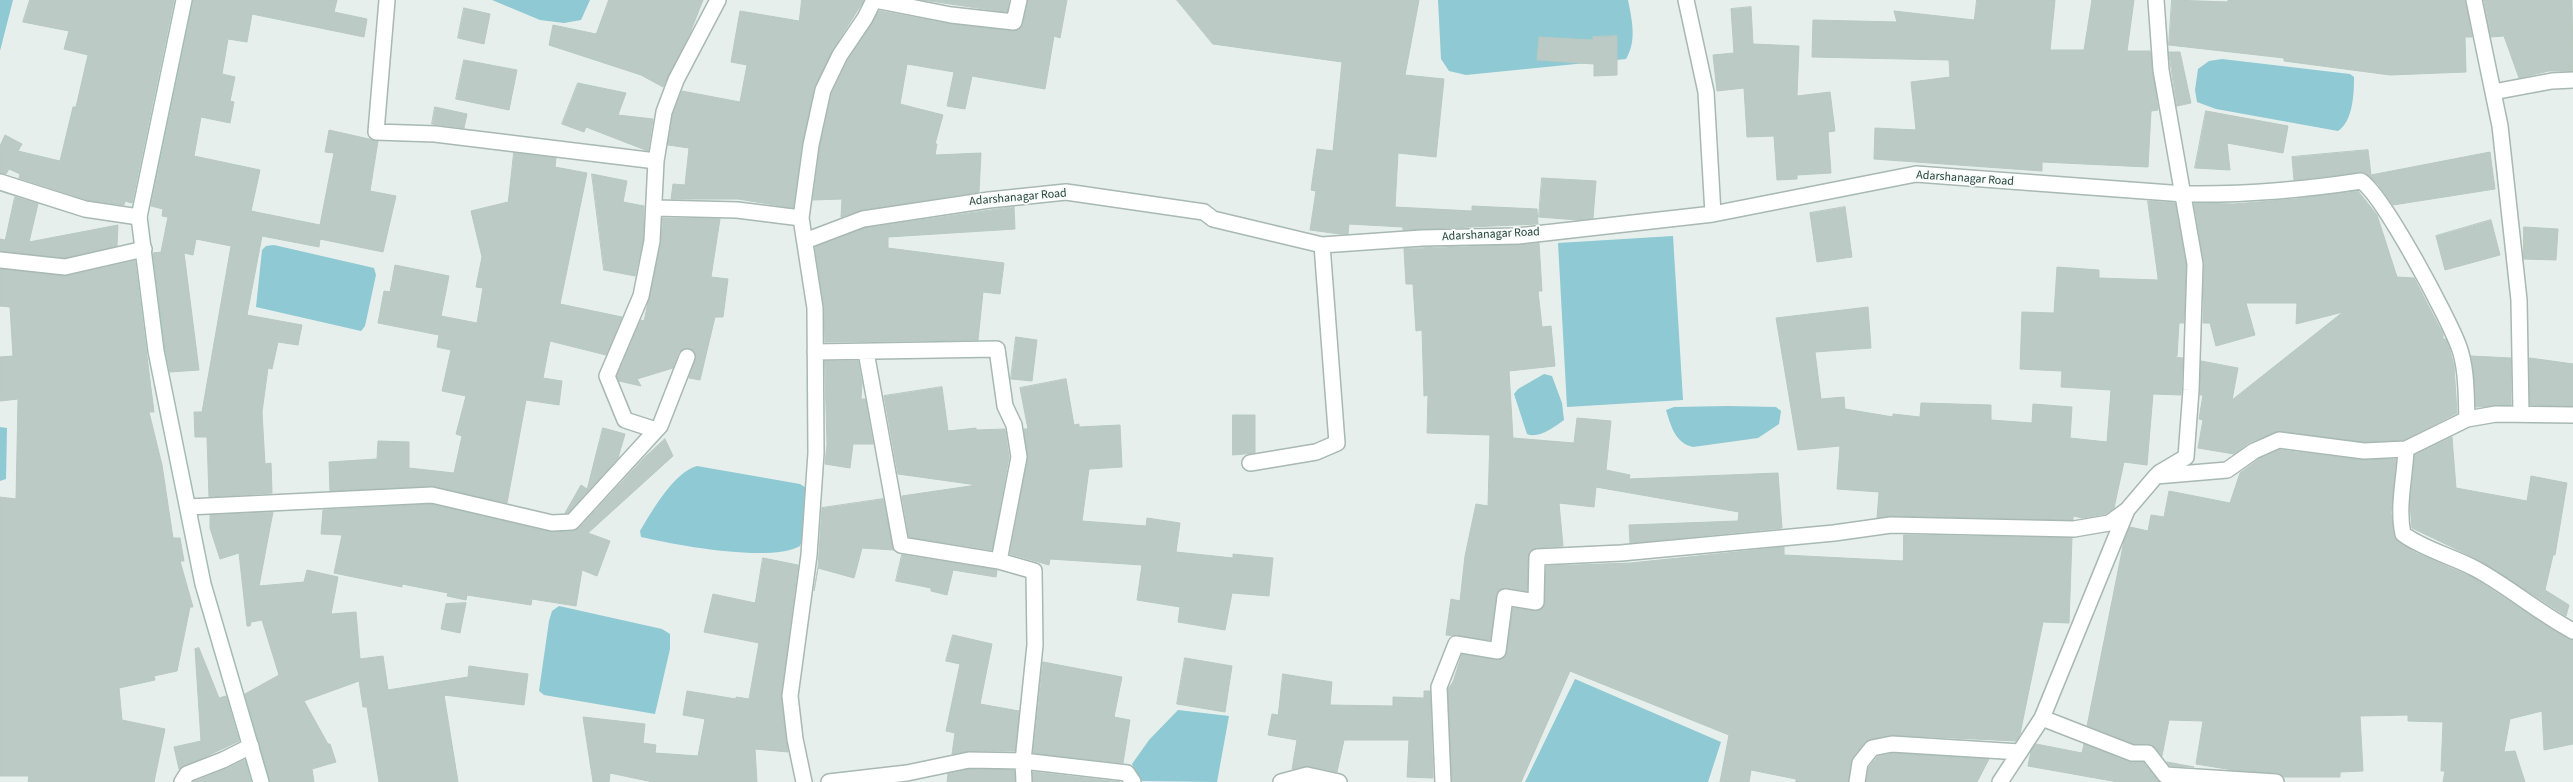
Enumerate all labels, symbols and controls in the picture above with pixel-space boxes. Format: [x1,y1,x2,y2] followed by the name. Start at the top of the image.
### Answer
[1916,168,2014,190] street label: Adarshanagar Road
[969,187,1067,209] street label: Adarshanagar Road
[1442,225,1540,245] street label: Adarshanagar Road

